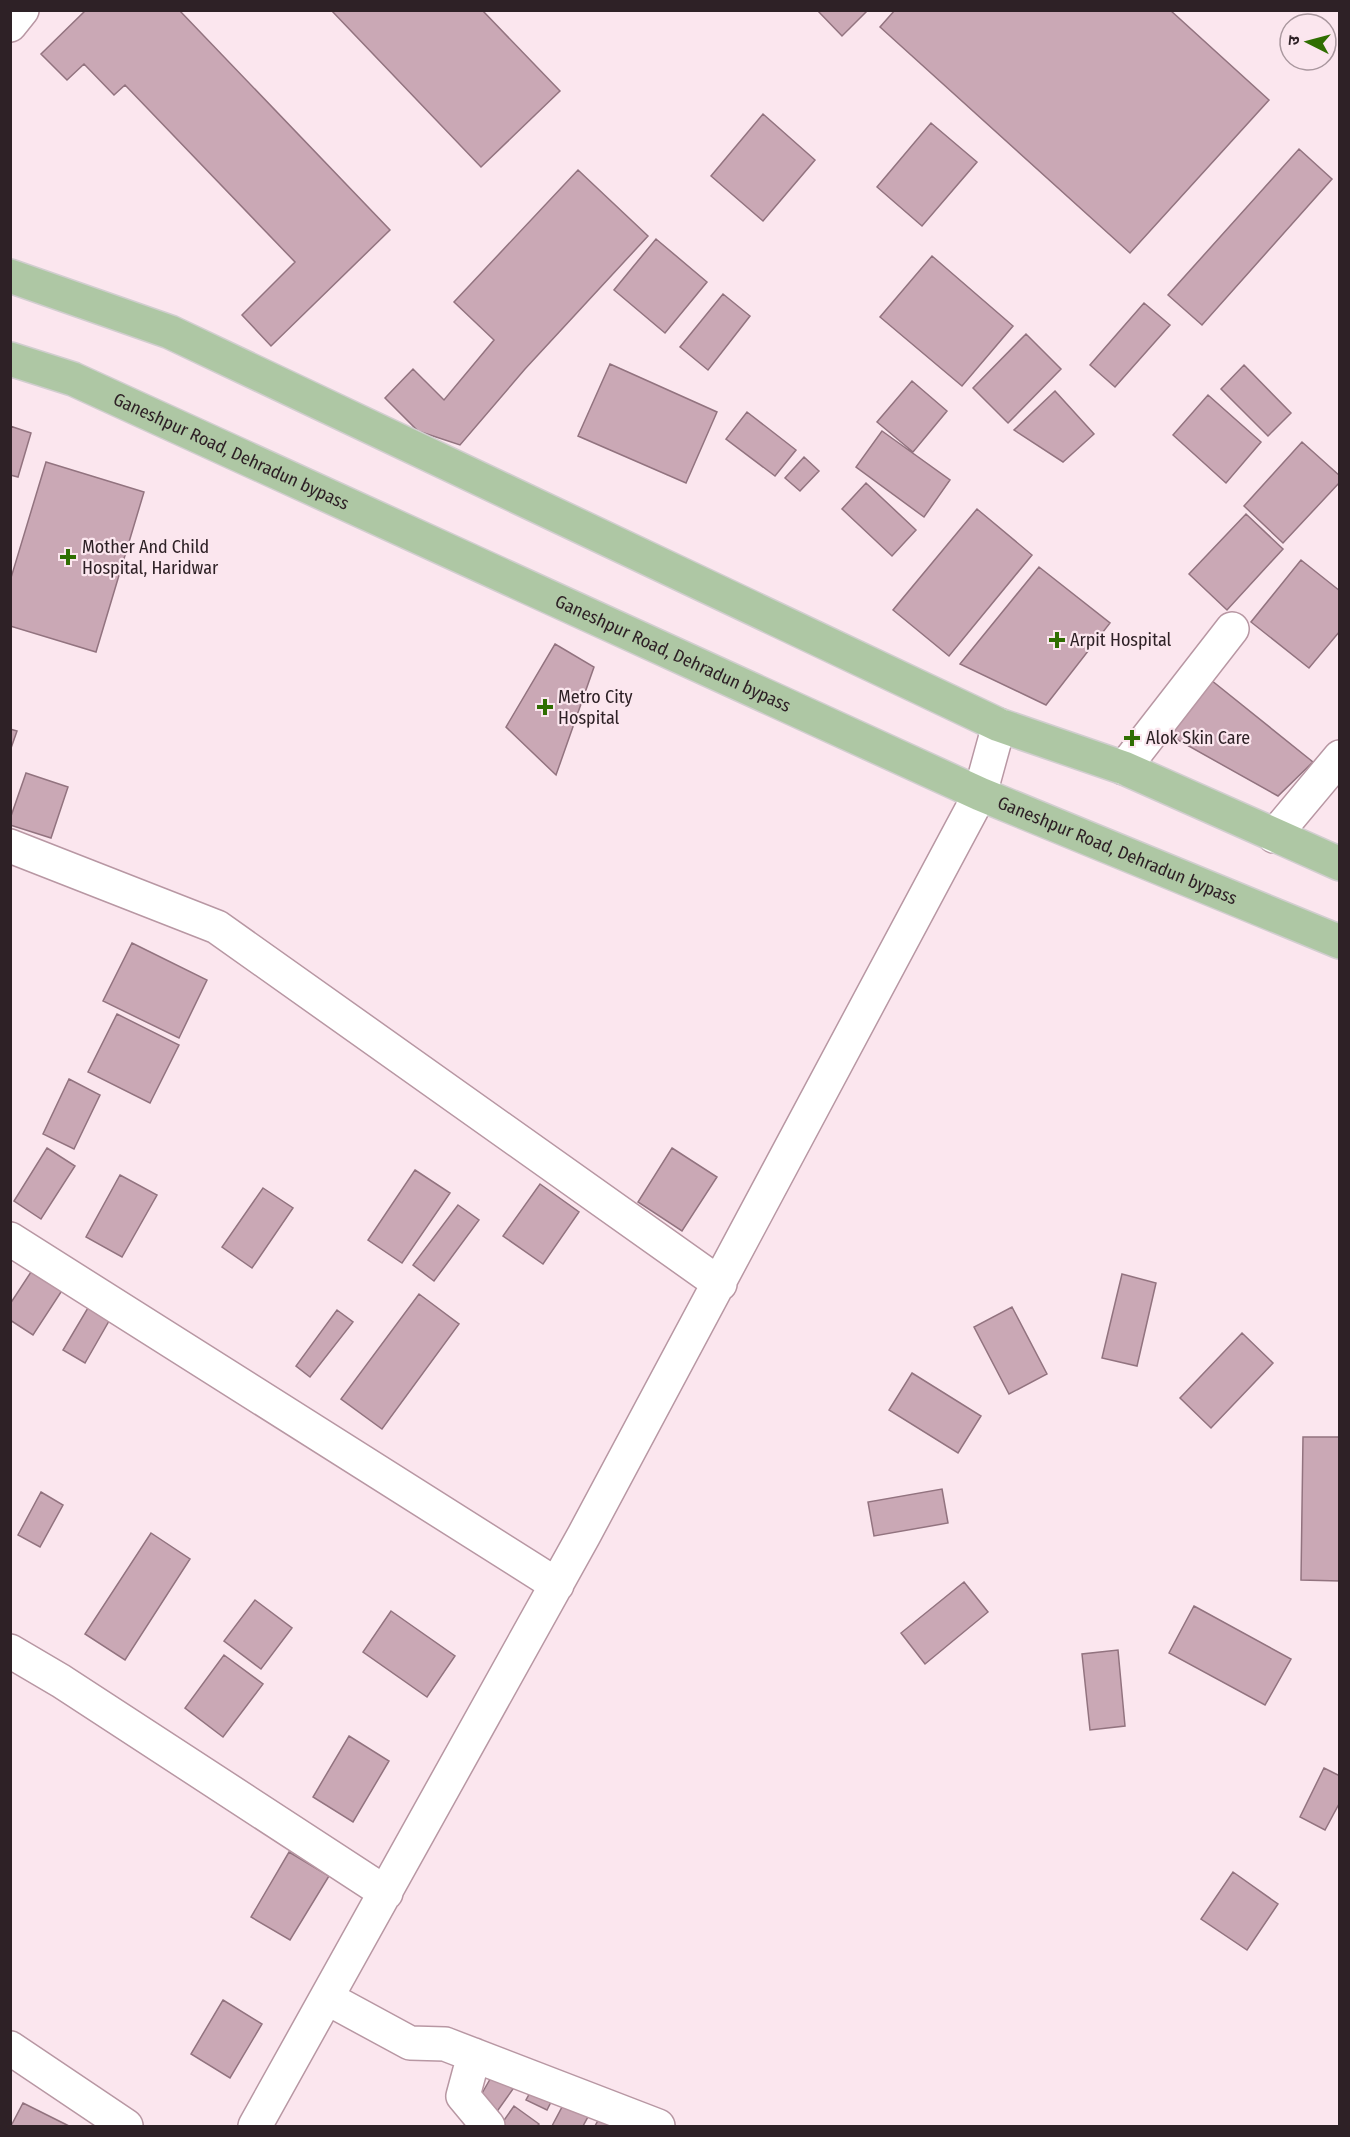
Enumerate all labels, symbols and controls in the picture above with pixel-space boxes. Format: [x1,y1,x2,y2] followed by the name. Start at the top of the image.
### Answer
[1278,12,1338,72] north arrow
[1284,34,1304,46] text: उ
[110,388,353,515] street label: Ganeshpur Road, Dehradun bypass
[82,536,219,579] place label: Mother And Child Hospital, Haridwar
[59,548,77,566] marker: Mother And Child Hospital, Haridwar
[552,590,795,717] street label: Ganeshpur Road, Dehradun bypass
[1070,629,1172,651] place label: Arpit Hospital
[1048,631,1066,649] marker: Arpit Hospital
[558,686,633,729] place label: Metro City Hospital
[536,698,554,716] marker: Metro City Hospital
[1146,727,1250,749] place label: Alok Skin Care
[1123,729,1141,747] marker: Alok Skin Care
[994,791,1241,910] street label: Ganeshpur Road, Dehradun bypass

